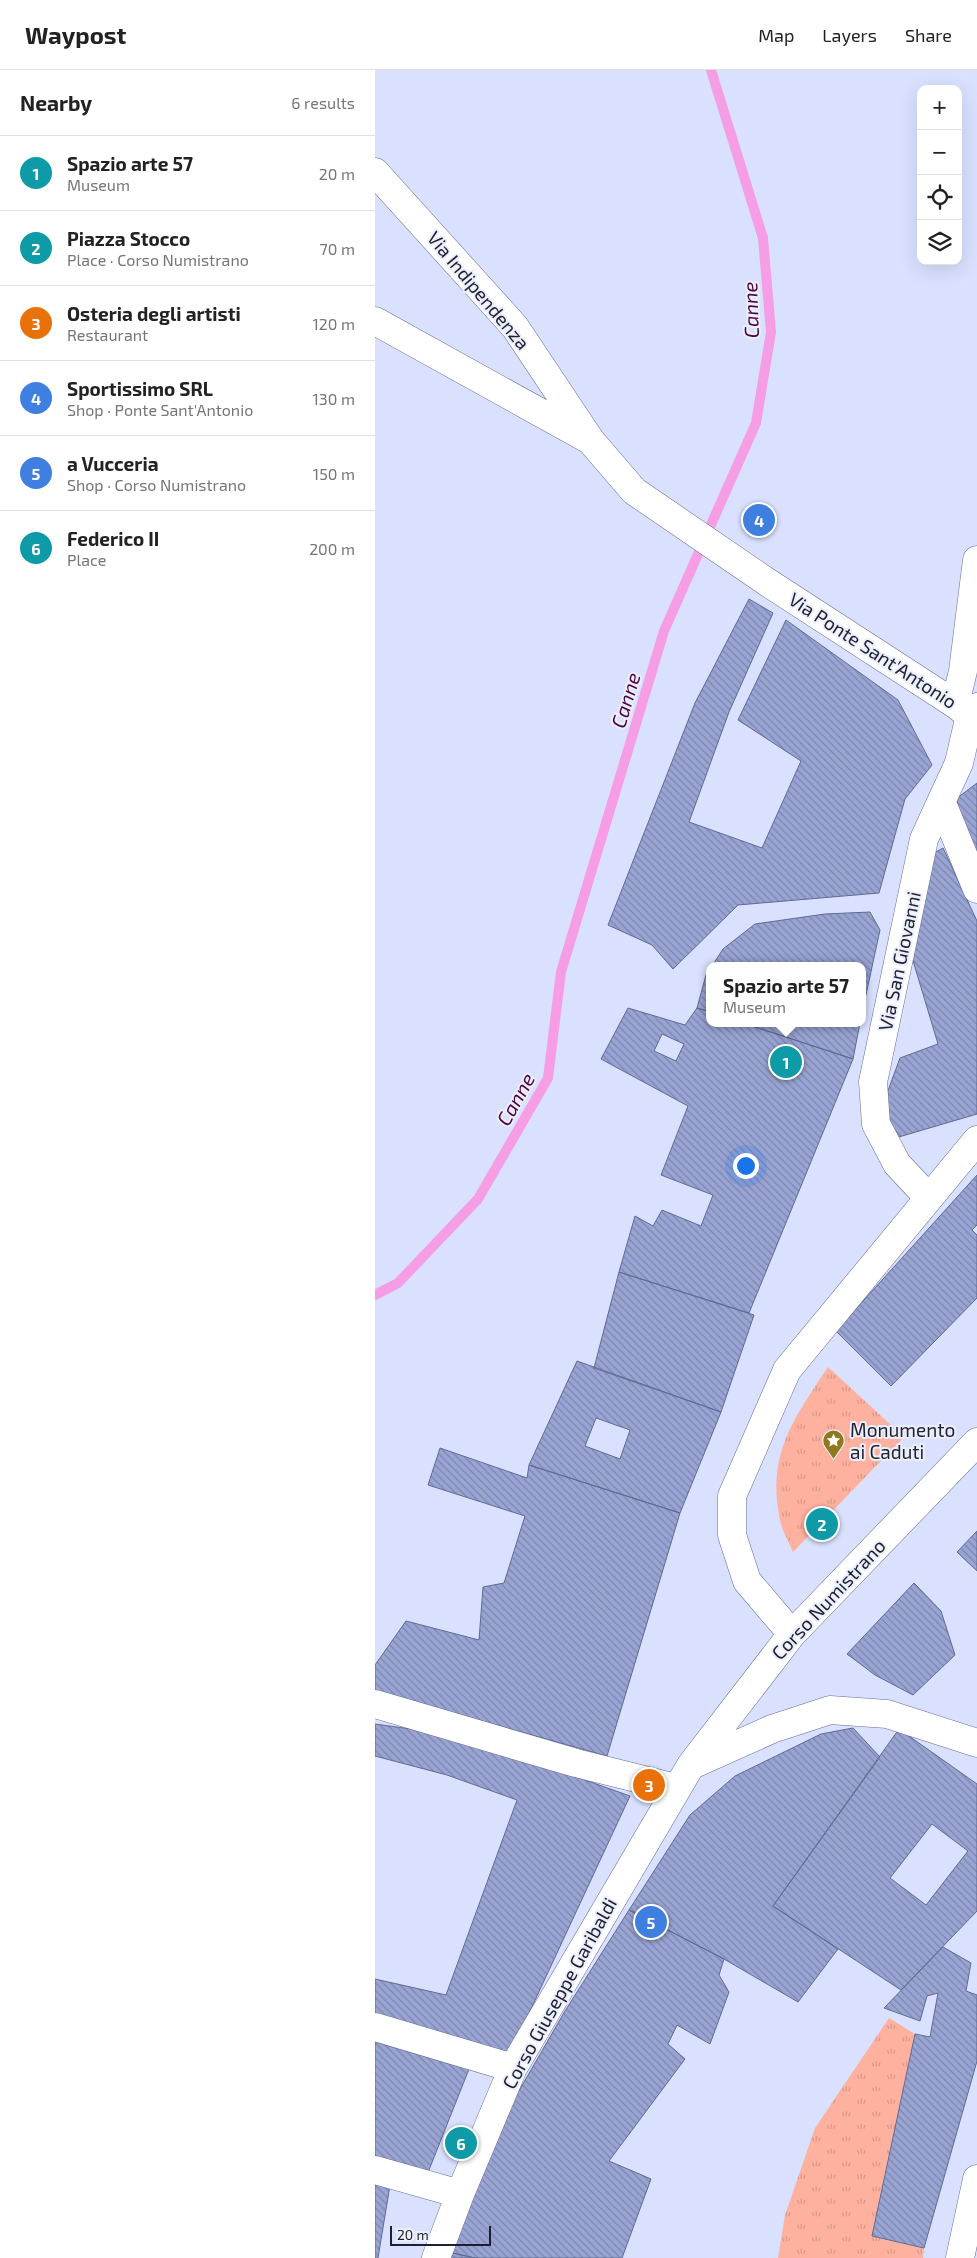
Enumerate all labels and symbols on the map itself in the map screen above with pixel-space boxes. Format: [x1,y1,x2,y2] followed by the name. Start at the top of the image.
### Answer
[423,226,535,354] street label: Via Indipendenza
[737,281,763,339] water label: Canne
[743,501,775,539] pin: 4
[785,587,961,713] street label: Via Ponte Sant'Antonio
[605,669,645,731] water label: Canne
[873,889,925,1033] street label: Via San Giovanni
[770,1043,802,1081] pin: 1
[491,1068,539,1130] water label: Canne
[733,1153,759,1179] your location
[850,1418,955,1463] place label: Monumento ai Caduti
[822,1428,846,1459] place icon: Monumento ai Caduti
[806,1505,838,1543] pin: 2
[766,1534,890,1664] street label: Corso Numistrano
[633,1766,665,1804] pin: 3
[497,1893,621,2093] street label: Corso Giuseppe Garibaldi
[635,1903,667,1941] pin: 5
[445,2124,477,2162] pin: 6
[390,2223,491,2246] scale bar

